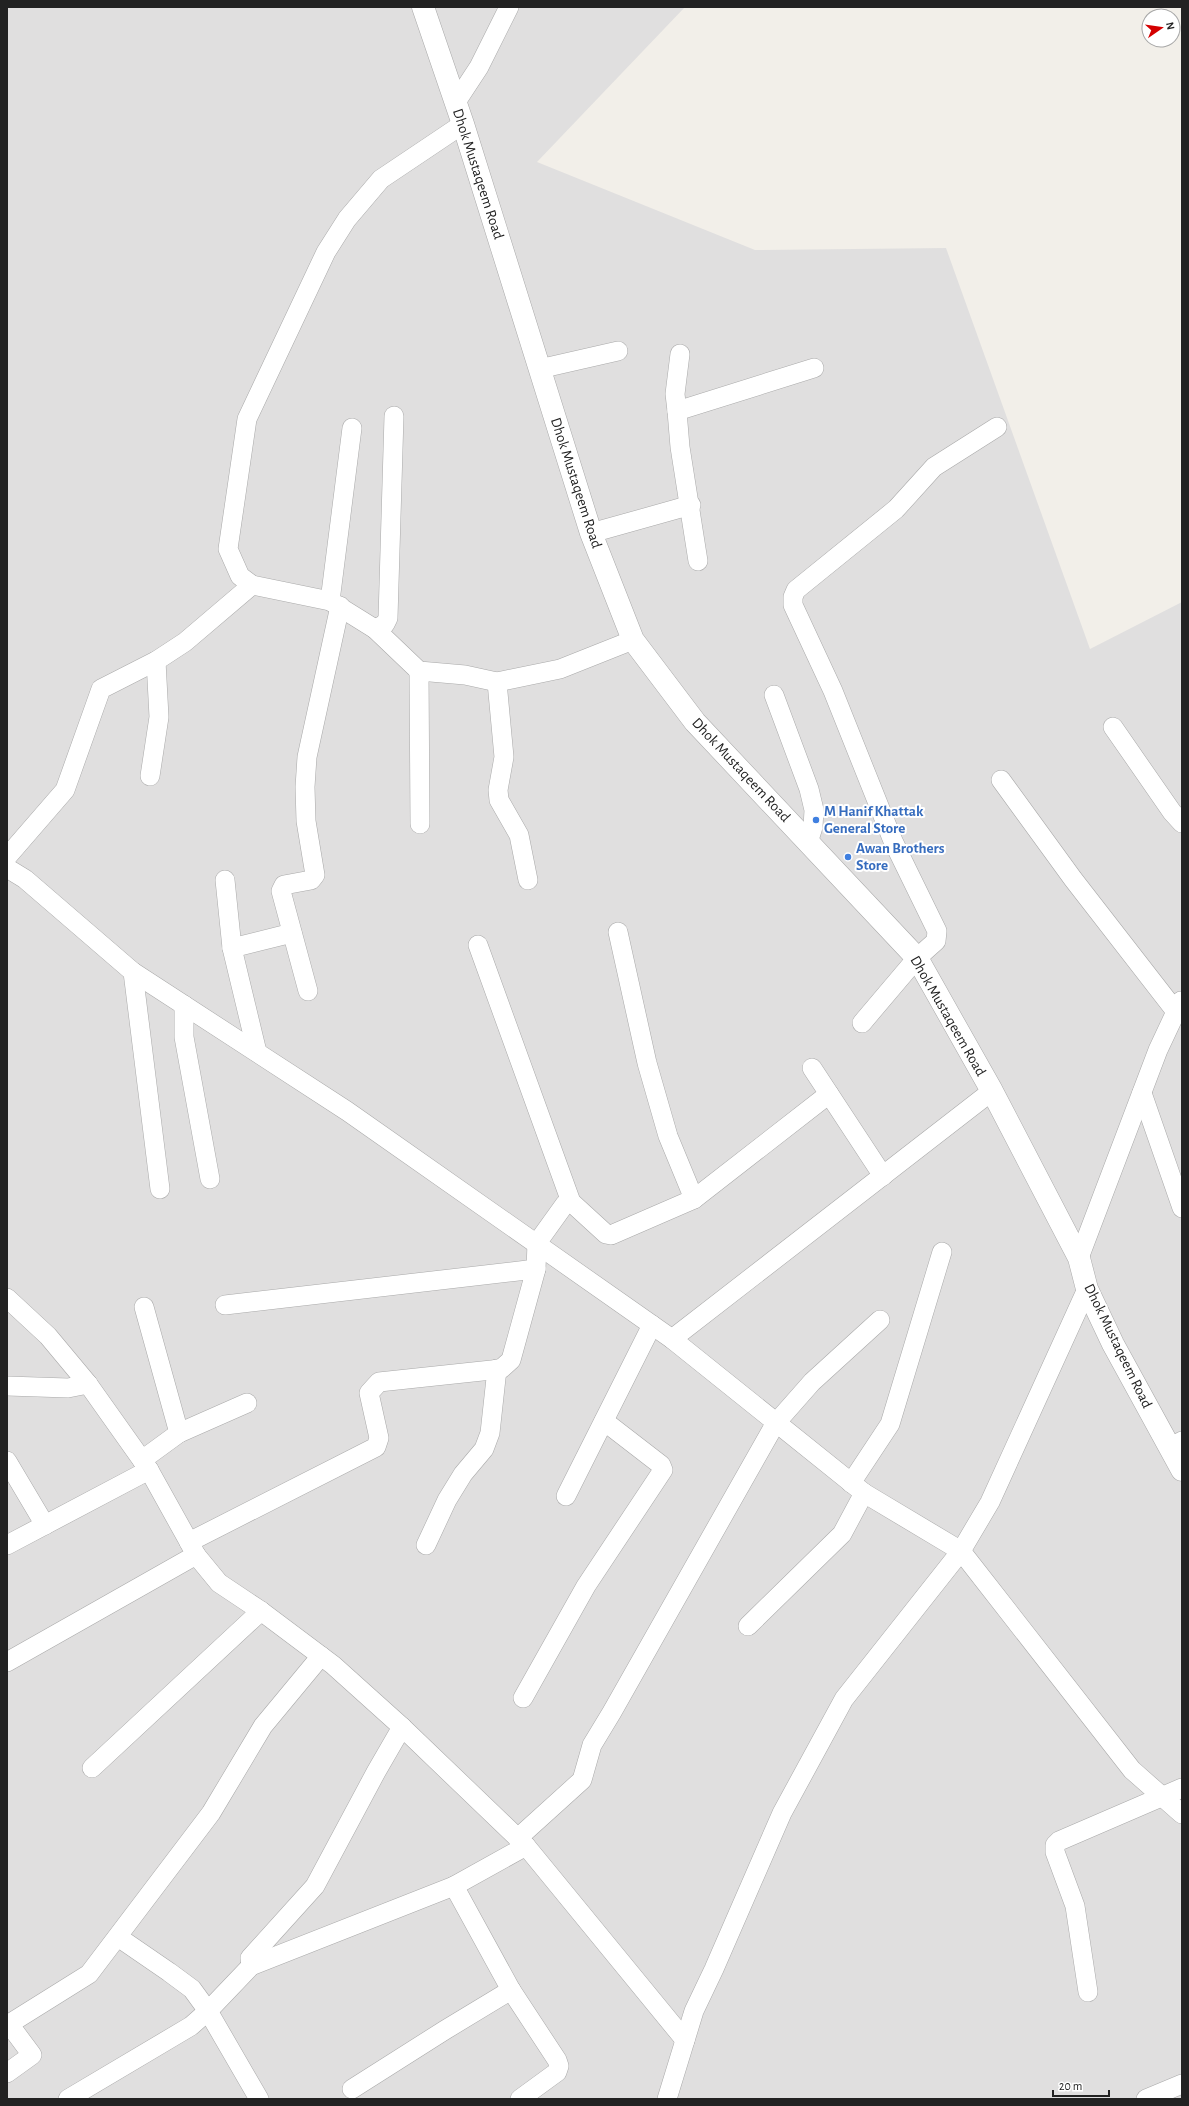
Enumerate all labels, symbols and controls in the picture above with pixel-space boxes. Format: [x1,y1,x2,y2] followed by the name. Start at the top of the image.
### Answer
[1141,8,1181,48] north arrow
[1164,21,1176,31] text: N
[450,107,506,241] street label: Dhok Mustaqeem Road
[548,416,604,550] street label: Dhok Mustaqeem Road
[689,715,793,825] street label: Dhok Mustaqeem Road
[824,804,924,836] place label: M Hanif Khattak General Store
[811,815,821,825] marker: M Hanif Khattak General Store
[856,841,945,873] place label: Awan Brothers Store
[843,852,853,862] marker: Awan Brothers Store
[907,953,989,1079] street label: Dhok Mustaqeem Road
[1081,1281,1155,1411] street label: Dhok Mustaqeem Road
[1053,2072,1109,2098] scale bar
[1059,2080,1082,2092] text: 20 m

